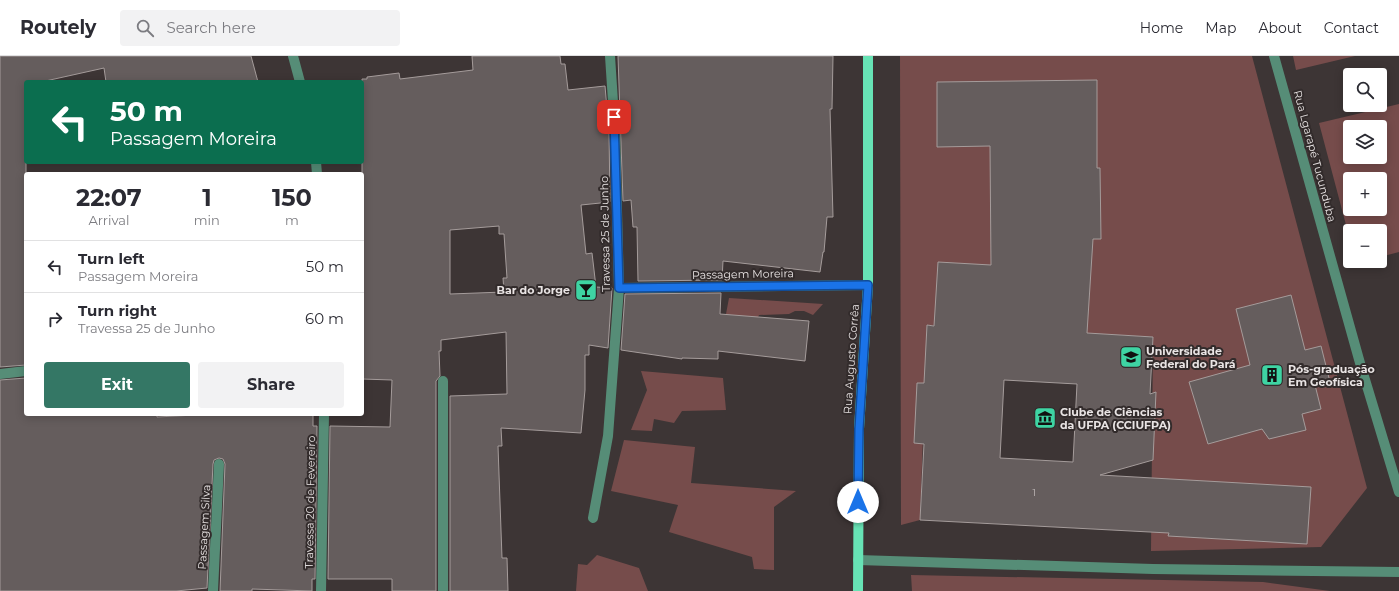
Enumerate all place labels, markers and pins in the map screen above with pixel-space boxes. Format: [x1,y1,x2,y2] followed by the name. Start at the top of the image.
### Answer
[597,100,631,134] pin
[573,277,599,303] bar icon: Bar do Jorge
[497,283,570,297] place label: Bar do Jorge
[1118,344,1144,370] school or university icon: Universidade Federal do Pará
[1146,344,1236,371] place label: Universidade Federal do Pará
[1259,362,1285,388] building icon: Pós-graduação Em Geofísica
[1288,362,1375,389] place label: Pós-graduação Em Geofísica
[1032,405,1058,431] museum icon: Clube de Ciências da UFPA (CCIUFPA)
[1060,405,1171,432] place label: Clube de Ciências da UFPA (CCIUFPA)

